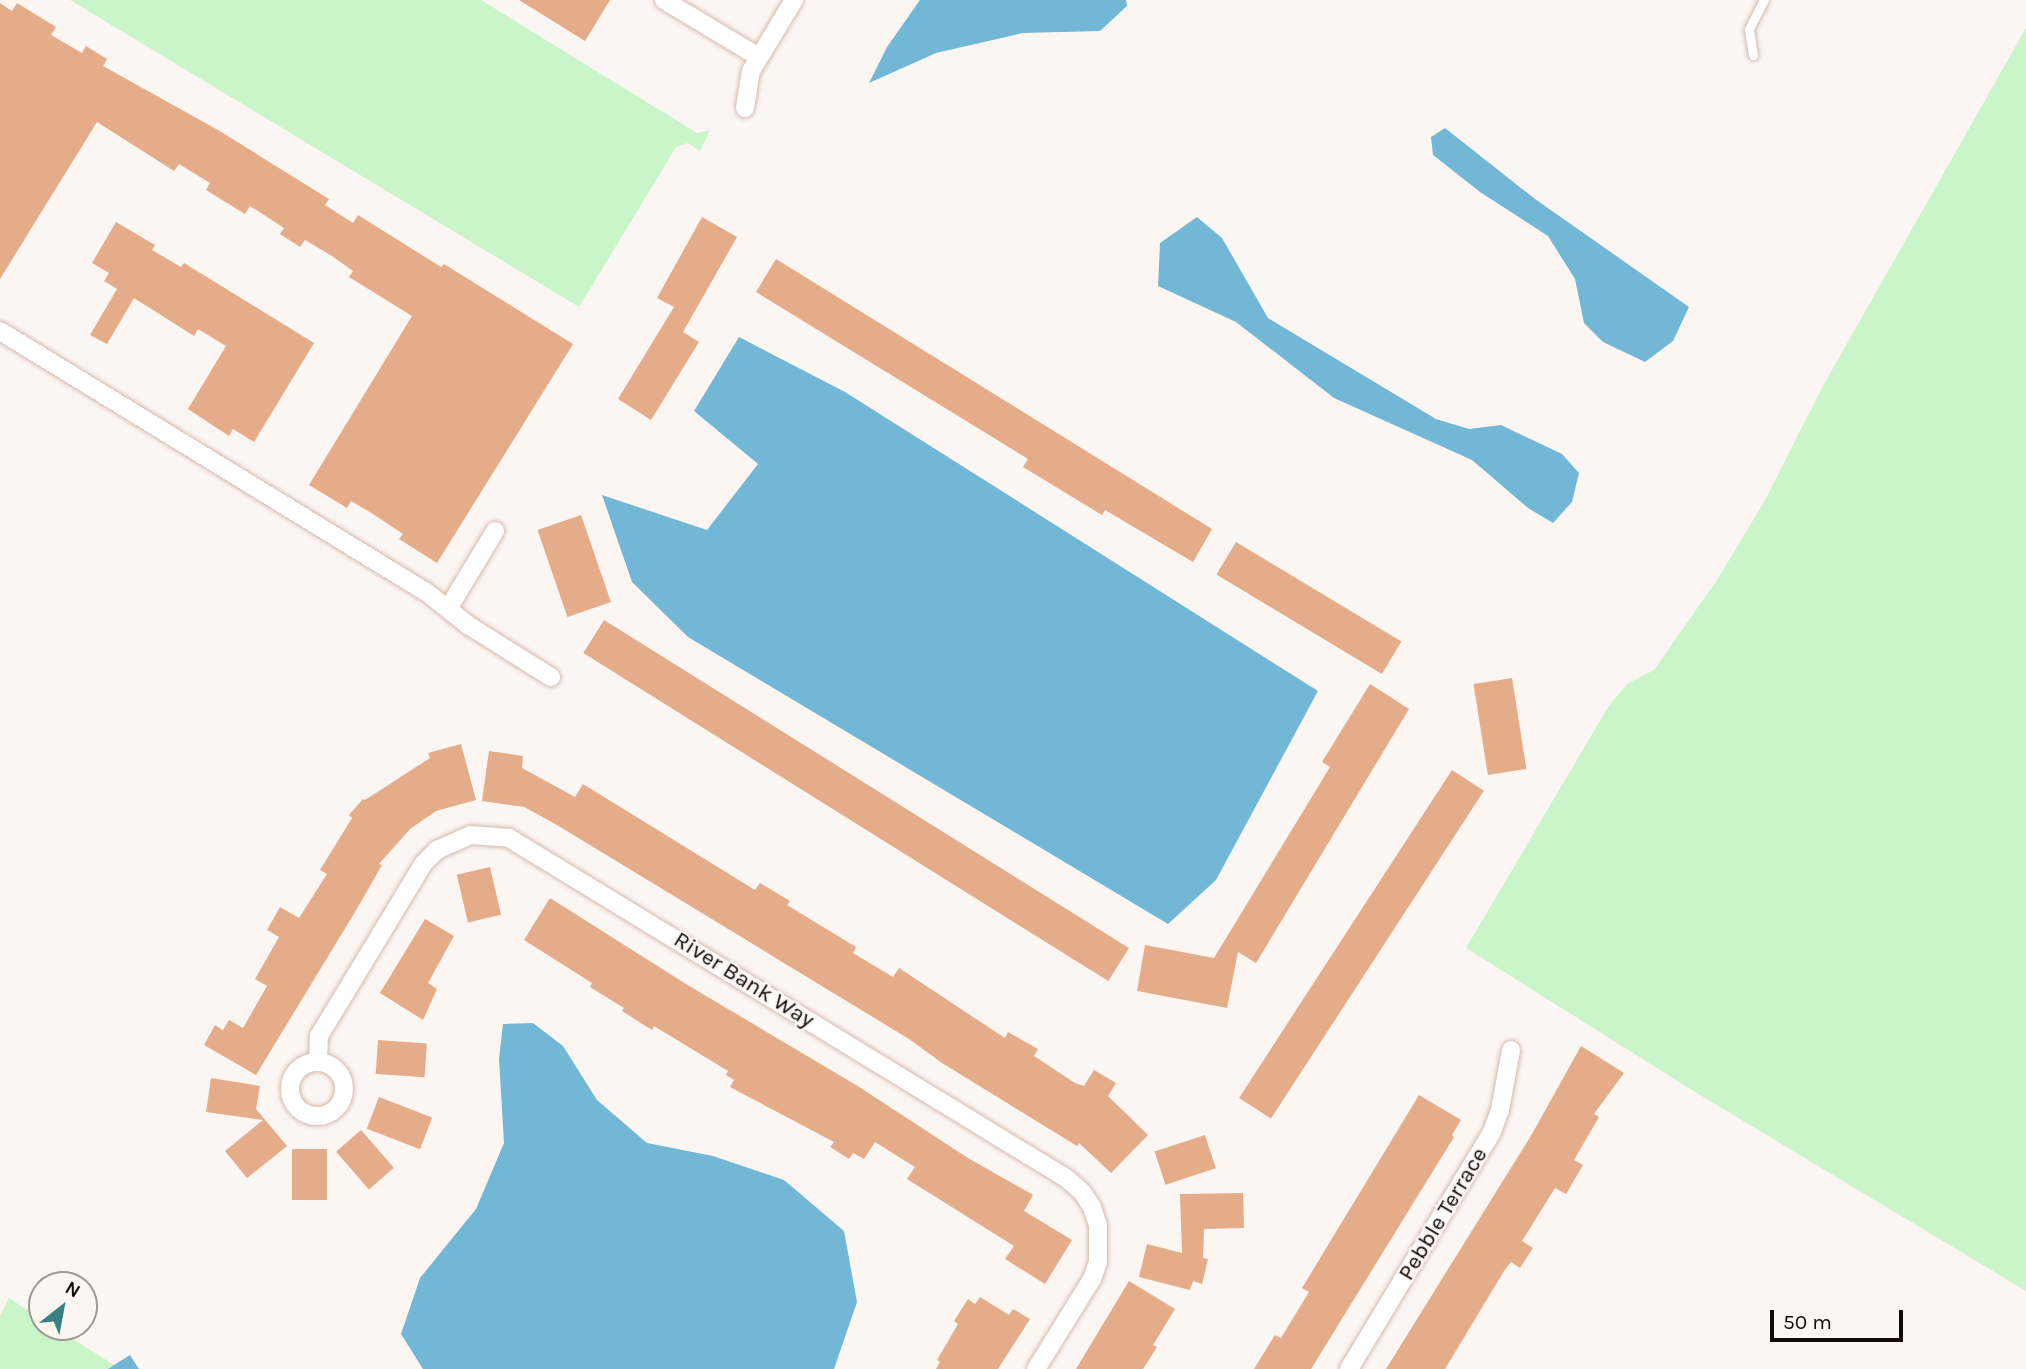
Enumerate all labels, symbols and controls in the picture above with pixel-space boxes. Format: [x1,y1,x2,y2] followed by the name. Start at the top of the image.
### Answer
[669,926,819,1034] street label: River Bank Way
[1393,1143,1493,1285] street label: Pebble Terrace
[28,1271,98,1341] north arrow
[61,1277,84,1303] text: N
[1774,1296,1907,1340] scale bar
[1783,1310,1832,1334] text: 50 m

